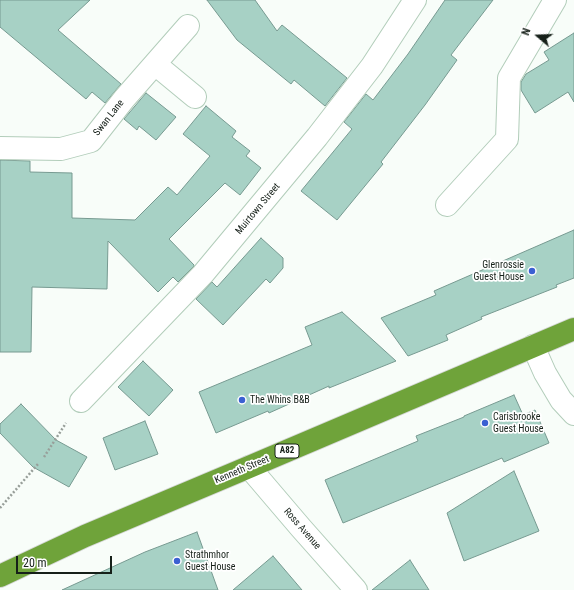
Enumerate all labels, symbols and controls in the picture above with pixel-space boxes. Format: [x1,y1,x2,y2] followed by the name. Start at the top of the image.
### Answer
[518,16,558,56] north arrow
[519,27,533,37] text: N
[91,97,127,139] street label: Swan Lane
[233,181,283,237] street label: Muirtown Street
[473,259,524,282] place label: Glenrossie Guest House
[527,266,537,276] marker: Glenrossie Guest House
[250,394,310,406] place label: The Whins B&B
[237,395,247,405] marker: The Whins B&B
[493,411,544,434] place label: Carisbrooke Guest House
[480,418,490,428] marker: Carisbrooke Guest House
[275,444,299,458] road number: A82
[213,453,271,487] street label: Kenneth Street
[281,506,323,552] street label: Ross Avenue
[18,548,114,574] scale bar
[185,549,236,572] place label: Strathmhor Guest House
[23,556,47,570] text: 20 m
[172,556,182,566] marker: Strathmhor Guest House

